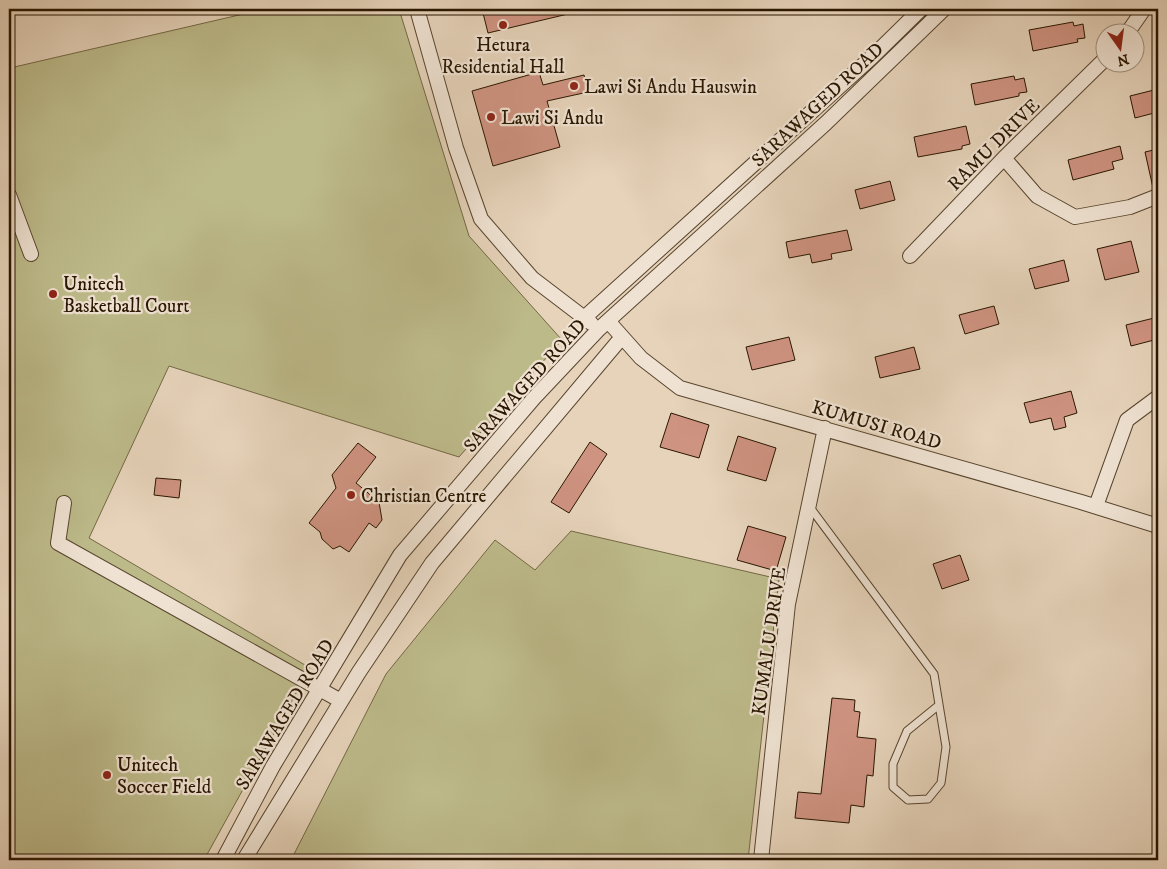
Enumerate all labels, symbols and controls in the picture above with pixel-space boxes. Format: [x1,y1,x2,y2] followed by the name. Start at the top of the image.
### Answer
[497,19,509,31] marker: Hetura Residential Hall
[1094,22,1144,72] north arrow
[441,34,565,79] place label: Hetura Residential Hall
[747,38,889,172] street label: SARAWAGED ROAD
[1115,50,1131,70] text: N
[584,76,757,99] place label: Lawi Si Andu Hauswin
[568,80,580,92] marker: Lawi Si Andu Hauswin
[943,94,1045,196] street label: RAMU DRIVE
[501,107,603,130] place label: Lawi Si Andu
[485,111,497,123] marker: Lawi Si Andu
[63,273,189,318] place label: Unitech Basketball Court
[47,288,59,300] marker: Unitech Basketball Court
[459,314,591,458] street label: SARAWAGED ROAD
[809,396,944,455] street label: KUMUSI ROAD
[361,485,486,508] place label: Christian Centre
[345,489,357,501] marker: Christian Centre
[748,566,791,717] street label: KUMALU DRIVE
[231,635,339,794] street label: SARAWAGED ROAD
[117,754,212,799] place label: Unitech Soccer Field
[101,769,113,781] marker: Unitech Soccer Field

